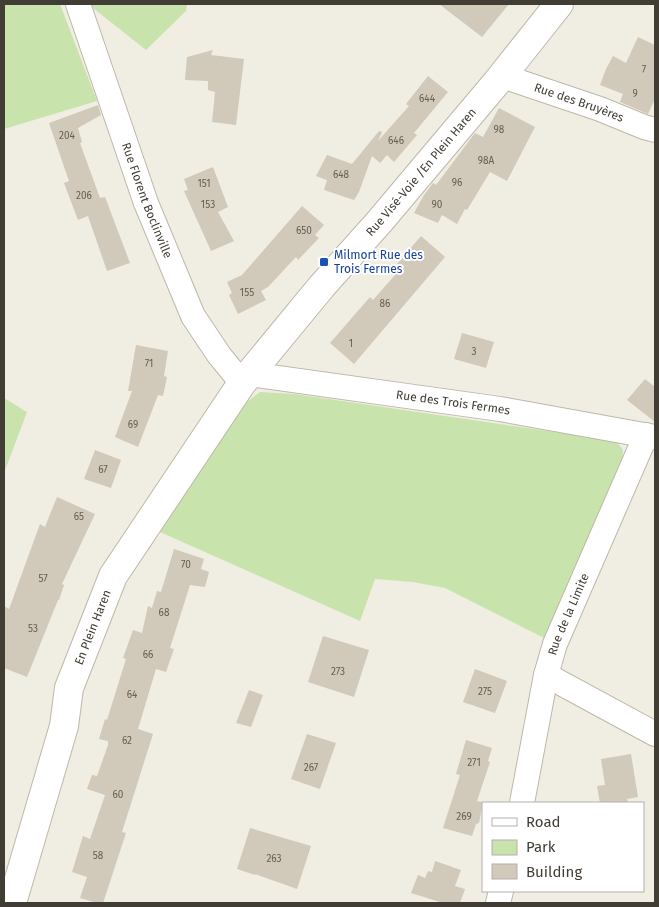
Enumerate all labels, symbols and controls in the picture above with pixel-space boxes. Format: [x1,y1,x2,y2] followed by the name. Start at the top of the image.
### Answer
[642,64,647,76] house number: 7
[532,80,626,125] street label: Rue des Bruyères
[632,88,638,100] house number: 9
[419,93,436,105] house number: 644
[363,105,479,239] street label: Rue Visé-Voie /En Plein Haren
[494,124,505,136] house number: 98
[59,130,76,142] house number: 204
[388,135,404,147] house number: 646
[119,141,175,260] street label: Rue Florent Boclinville
[478,155,495,167] house number: 98A
[333,169,350,181] house number: 648
[452,177,462,189] house number: 96
[197,178,211,190] house number: 151
[76,190,92,202] house number: 206
[201,199,215,211] house number: 153
[432,199,443,211] house number: 90
[296,225,312,237] house number: 650
[334,248,423,276] place label: Milmort Rue des Trois Fermes
[318,256,330,268] marker: Milmort Rue des Trois Fermes
[240,287,254,299] house number: 155
[380,298,390,310] house number: 86
[349,338,353,350] house number: 1
[472,346,477,358] house number: 3
[145,358,153,370] house number: 71
[395,388,512,418] street label: Rue des Trois Fermes
[128,419,138,431] house number: 69
[98,464,108,476] house number: 67
[74,511,84,523] house number: 65
[181,559,191,571] house number: 70
[545,571,592,657] street label: Rue de la Limite
[38,573,48,585] house number: 57
[72,588,114,667] street label: En Plein Haren
[159,607,170,619] house number: 68
[28,623,38,635] house number: 53
[143,649,153,661] house number: 66
[331,666,345,678] house number: 273
[478,686,492,698] house number: 275
[127,689,138,701] house number: 64
[122,735,132,747] house number: 62
[467,757,481,769] house number: 271
[304,762,319,774] house number: 267
[113,789,124,801] house number: 60
[482,802,644,892] legend
[456,811,472,823] house number: 269
[526,813,561,831] text: Road
[526,838,556,856] text: Park
[93,850,104,862] house number: 58
[266,853,282,865] house number: 263
[526,863,582,881] text: Building

